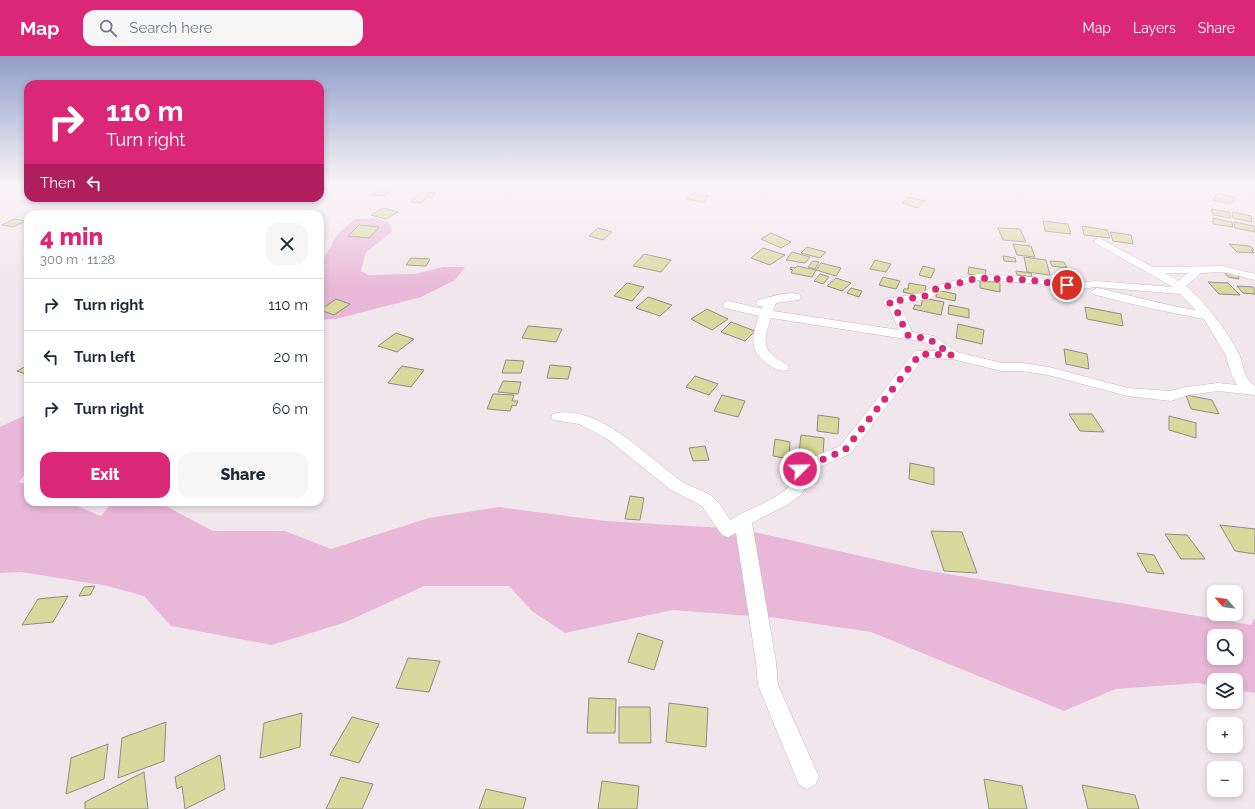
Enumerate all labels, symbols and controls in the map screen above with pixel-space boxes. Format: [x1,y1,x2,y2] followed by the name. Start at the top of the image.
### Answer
[83,10,363,46] search box
[20,17,59,39] text: Map
[97,17,119,39] icon: search
[129,19,213,37] text: Search here
[1083,20,1111,36] text: Map
[1133,20,1176,36] text: Layers
[1198,20,1235,36] text: Share
[106,95,184,128] text: 110 m
[40,96,92,148] icon: right
[106,129,185,150] text: Turn right
[83,172,105,194] icon: left
[40,174,75,192] text: Then
[40,222,103,251] text: 4 min
[266,223,308,265] button: close
[40,252,115,267] text: 300 m · 11:28
[1050,268,1084,302] pin
[1056,274,1078,296] icon: arrive
[40,294,62,316] icon: right
[74,296,144,314] text: Turn right
[268,296,308,314] text: 110 m
[40,346,62,368] icon: left
[74,348,135,366] text: Turn left
[273,348,308,366] text: 20 m
[40,398,62,420] icon: right
[74,400,144,418] text: Turn right
[272,400,308,418] text: 60 m
[779,448,821,490] position arrow
[40,452,170,498] button: Exit
[178,452,308,498] button: Share
[1207,585,1243,621] north arrow
[1207,585,1243,797] map controls
[1207,629,1243,665] button: search
[1207,673,1243,709] button: layers
[1207,717,1243,753] button: +
[1207,761,1243,797] button: −

